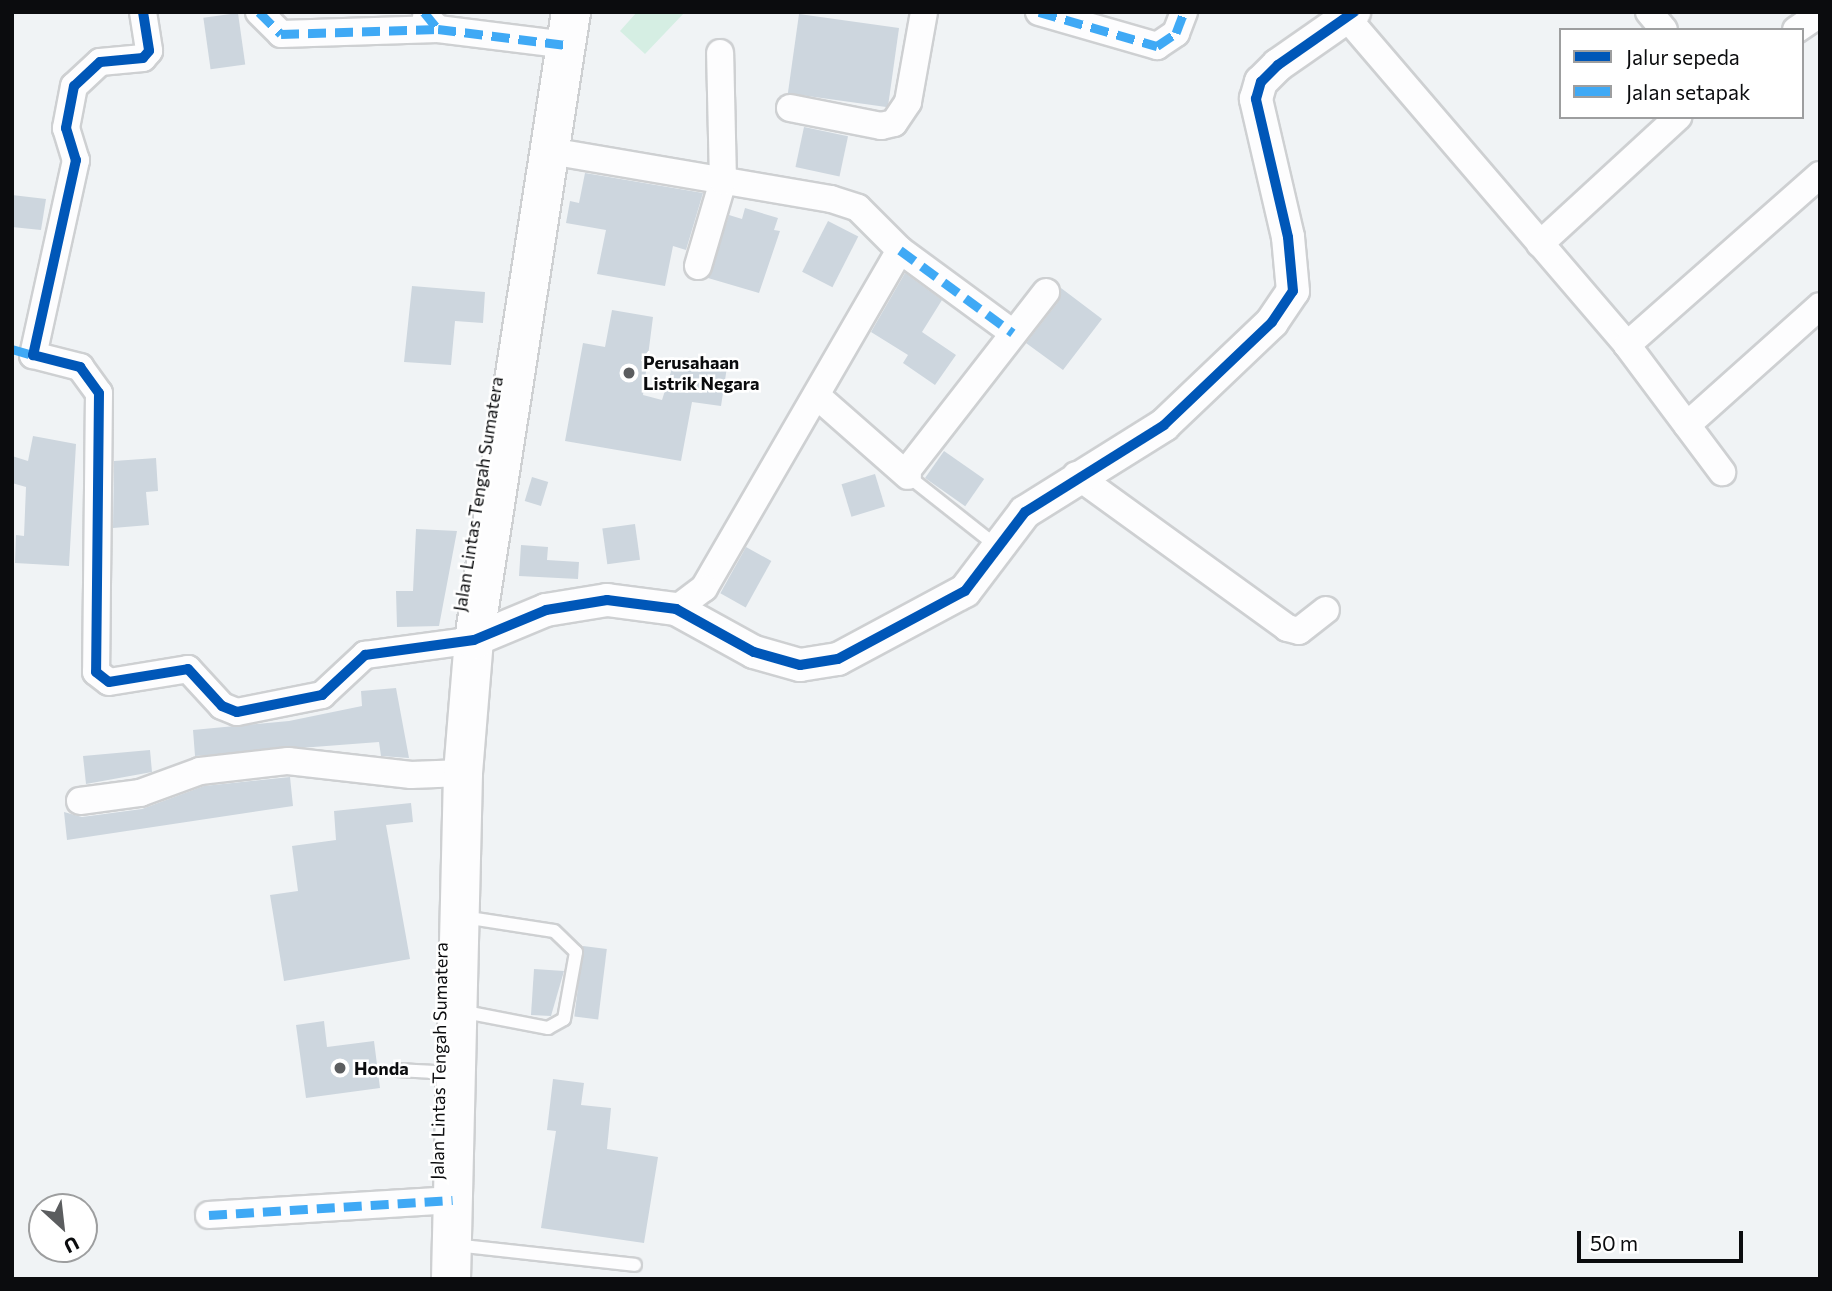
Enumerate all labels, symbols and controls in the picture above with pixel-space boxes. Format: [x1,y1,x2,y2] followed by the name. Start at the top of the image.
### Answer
[1559,28,1804,119] legend
[1626,44,1740,69] text: Jalur sepeda
[1626,79,1750,104] text: Jalan setapak
[643,352,760,394] place label: Perusahaan Listrik Negara
[621,365,637,381] marker: Perusahaan Listrik Negara
[449,375,507,613] street label: Jalan Lintas Tengah Sumatera
[426,942,452,1180] street label: Jalan Lintas Tengah Sumatera
[354,1057,409,1079] place label: Honda
[332,1060,348,1076] marker: Honda
[28,1193,98,1263] north arrow
[1580,1218,1746,1262] scale bar
[1590,1230,1638,1255] text: 50 m
[60,1232,83,1259] text: U

